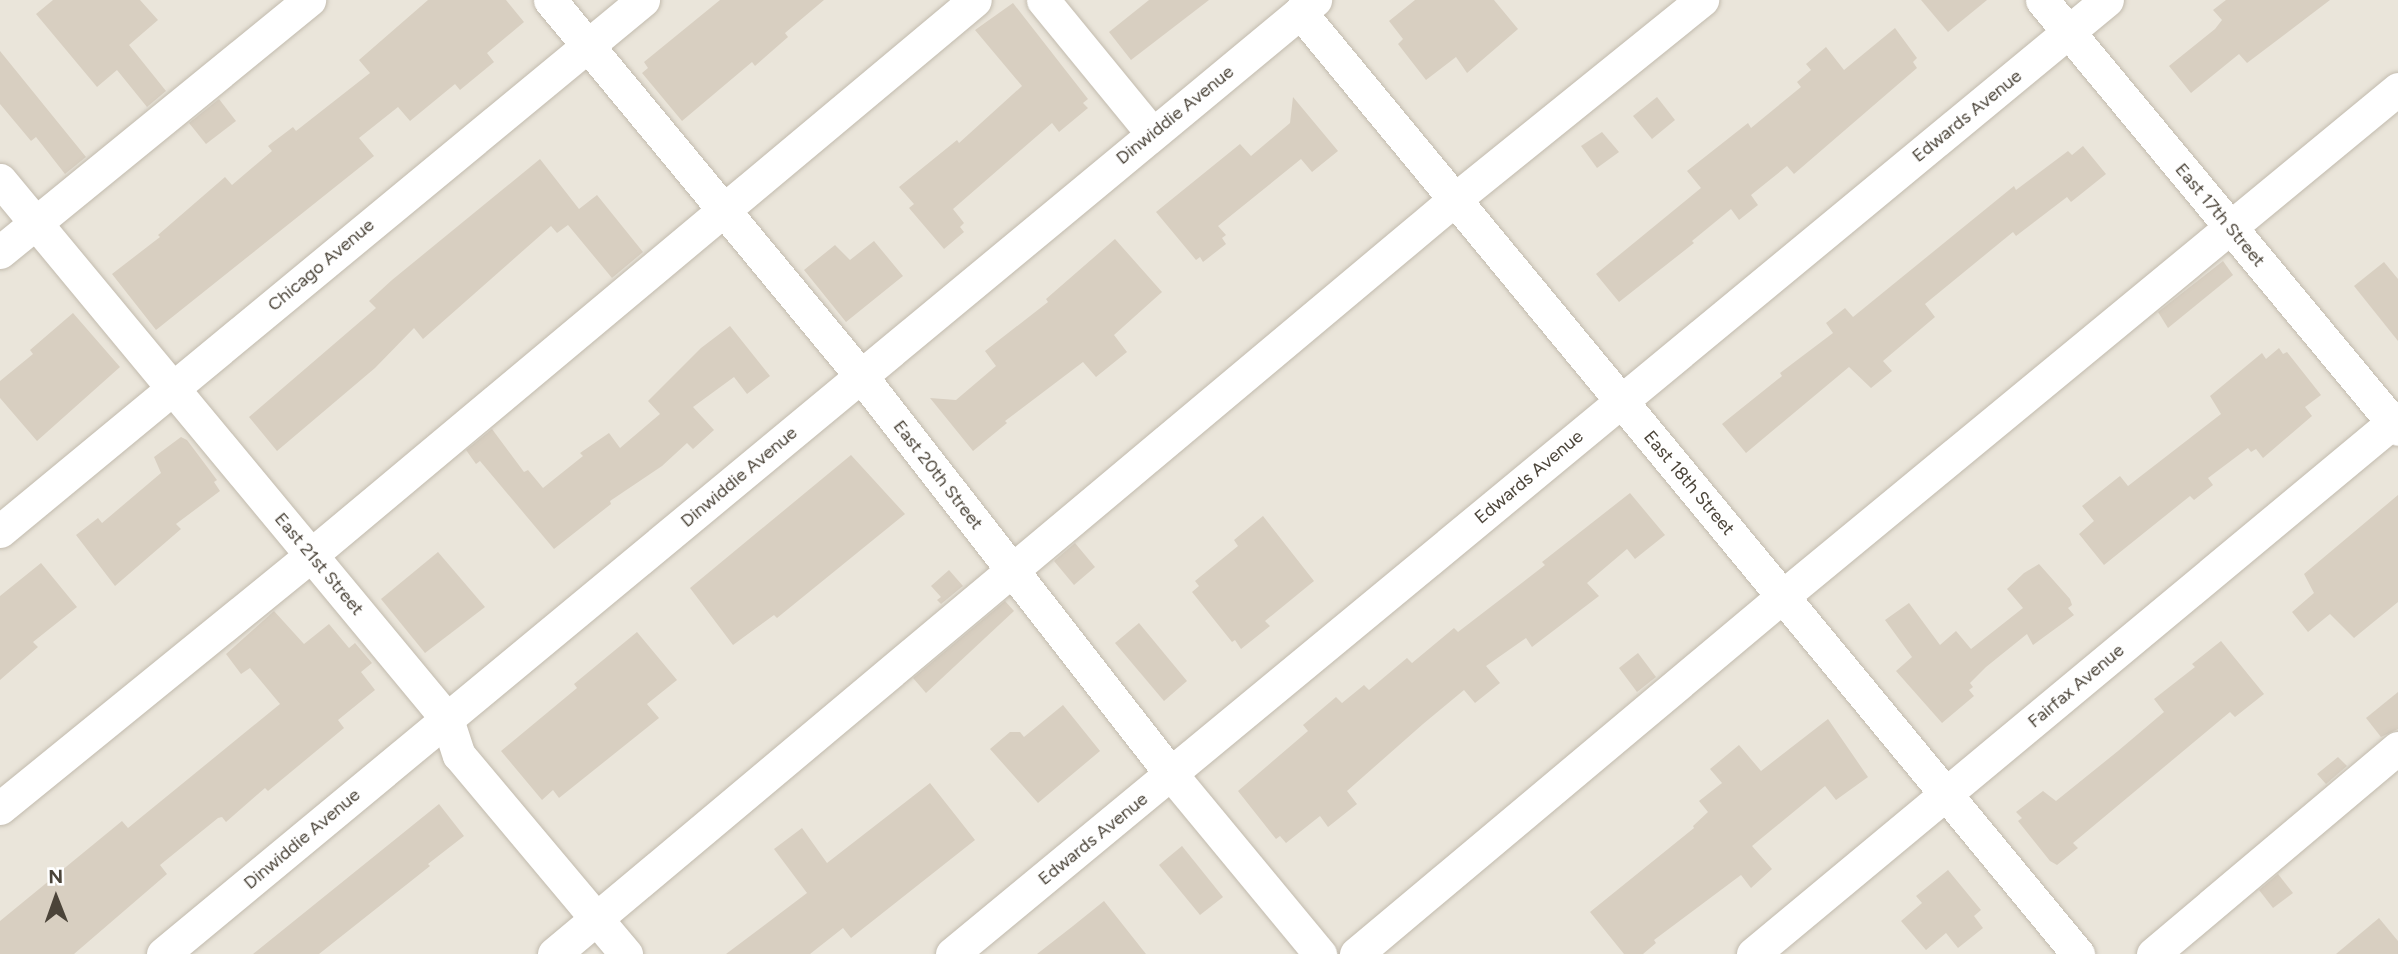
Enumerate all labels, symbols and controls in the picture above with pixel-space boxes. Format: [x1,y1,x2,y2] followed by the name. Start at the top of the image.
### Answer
[1112,61,1238,169] street label: Dinwiddie Avenue
[1908,65,2026,167] street label: Edwards Avenue
[2171,159,2269,271] street label: East 17th Street
[263,214,379,316] street label: Chicago Avenue
[889,416,987,534] street label: East 20th Street
[676,422,802,532] street label: Dinwiddie Avenue
[1470,425,1588,529] street label: Edwards Avenue
[1639,426,1739,540] street label: East 18th Street
[270,508,368,620] street label: East 21st Street
[2024,640,2128,732] street label: Fairfax Avenue
[239,784,365,894] street label: Dinwiddie Avenue
[1034,788,1152,890] street label: Edwards Avenue
[21,863,91,933] north arrow
[48,865,63,888] text: N

